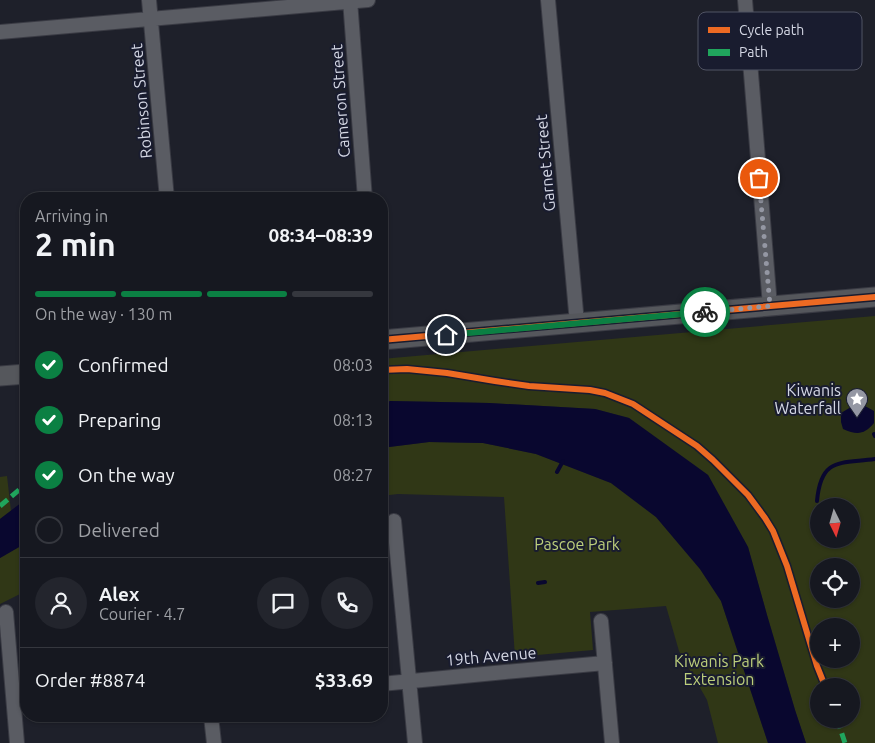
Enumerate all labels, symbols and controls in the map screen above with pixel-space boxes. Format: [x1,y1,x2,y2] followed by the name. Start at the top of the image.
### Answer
[698,12,862,70] legend
[739,22,804,38] text: Cycle path
[127,42,155,159] street label: Robinson Street
[327,43,353,158] street label: Cameron Street
[739,44,768,60] text: Path
[532,113,558,212] street label: Garnet Street
[738,157,780,199] pin
[745,164,773,192] icon: bag
[35,207,108,225] text: Arriving in
[268,224,373,246] text: 08:34–08:39
[35,226,116,262] text: 2 min
[680,287,730,337] courier
[691,298,719,326] icon: bike
[35,305,172,323] text: On the way · 130 m
[425,314,467,356] pin
[432,321,460,349] icon: home
[35,351,63,379] icon: check
[78,354,169,376] text: Confirmed
[333,356,373,374] text: 08:03
[774,381,841,417] place label: Kiwanis Waterfall
[845,387,869,418] place icon: Kiwanis Waterfall
[35,406,63,434] icon: check
[78,409,162,431] text: Preparing
[333,411,373,429] text: 08:13
[35,461,63,489] icon: check
[78,464,175,486] text: On the way
[333,466,373,484] text: 08:27
[810,498,860,548] north arrow
[810,498,860,728] map controls
[78,519,160,541] text: Delivered
[534,535,620,553] park label: Pascoe Park
[810,558,860,608] button: locate
[35,577,87,629] button: person
[257,577,309,629] button: chat
[321,577,373,629] button: phone
[99,583,139,605] text: Alex
[99,605,185,623] text: Courier · 4.7
[810,618,860,668] button: +
[445,643,537,669] street label: 19th Avenue
[674,652,764,688] park label: Kiwanis Park Extension
[35,669,145,691] text: Order #8874
[315,669,373,691] text: $33.69
[810,678,860,728] button: −

